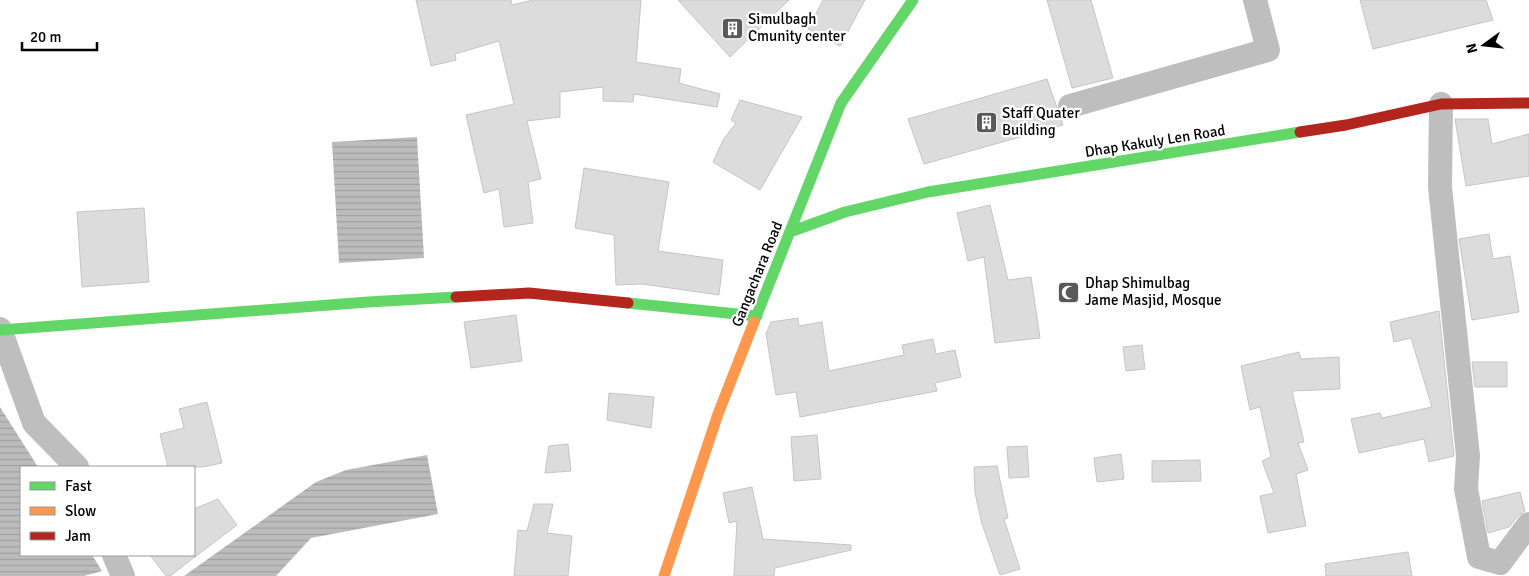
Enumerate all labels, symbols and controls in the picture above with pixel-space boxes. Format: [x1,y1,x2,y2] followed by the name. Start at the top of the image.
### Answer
[748,10,846,45] place label: Simulbagh Cmunity center
[720,16,744,40] building icon: Simulbagh Cmunity center
[22,20,98,52] scale bar
[1459,20,1509,70] north arrow
[30,28,61,46] text: 20 m
[1462,41,1481,55] text: N
[1002,104,1080,139] place label: Staff Quater Building
[974,110,998,134] building icon: Staff Quater Building
[1084,121,1226,161] street label: Dhap Kakuly Len Road
[728,219,786,329] street label: Gangachara Road
[1085,274,1222,309] place label: Dhap Shimulbag Jame Masjid, Mosque
[1057,280,1081,304] mosque icon: Dhap Shimulbag Jame Masjid, Mosque
[20,466,195,556] legend
[65,477,92,495] text: Fast
[65,502,96,520] text: Slow
[65,527,91,545] text: Jam

